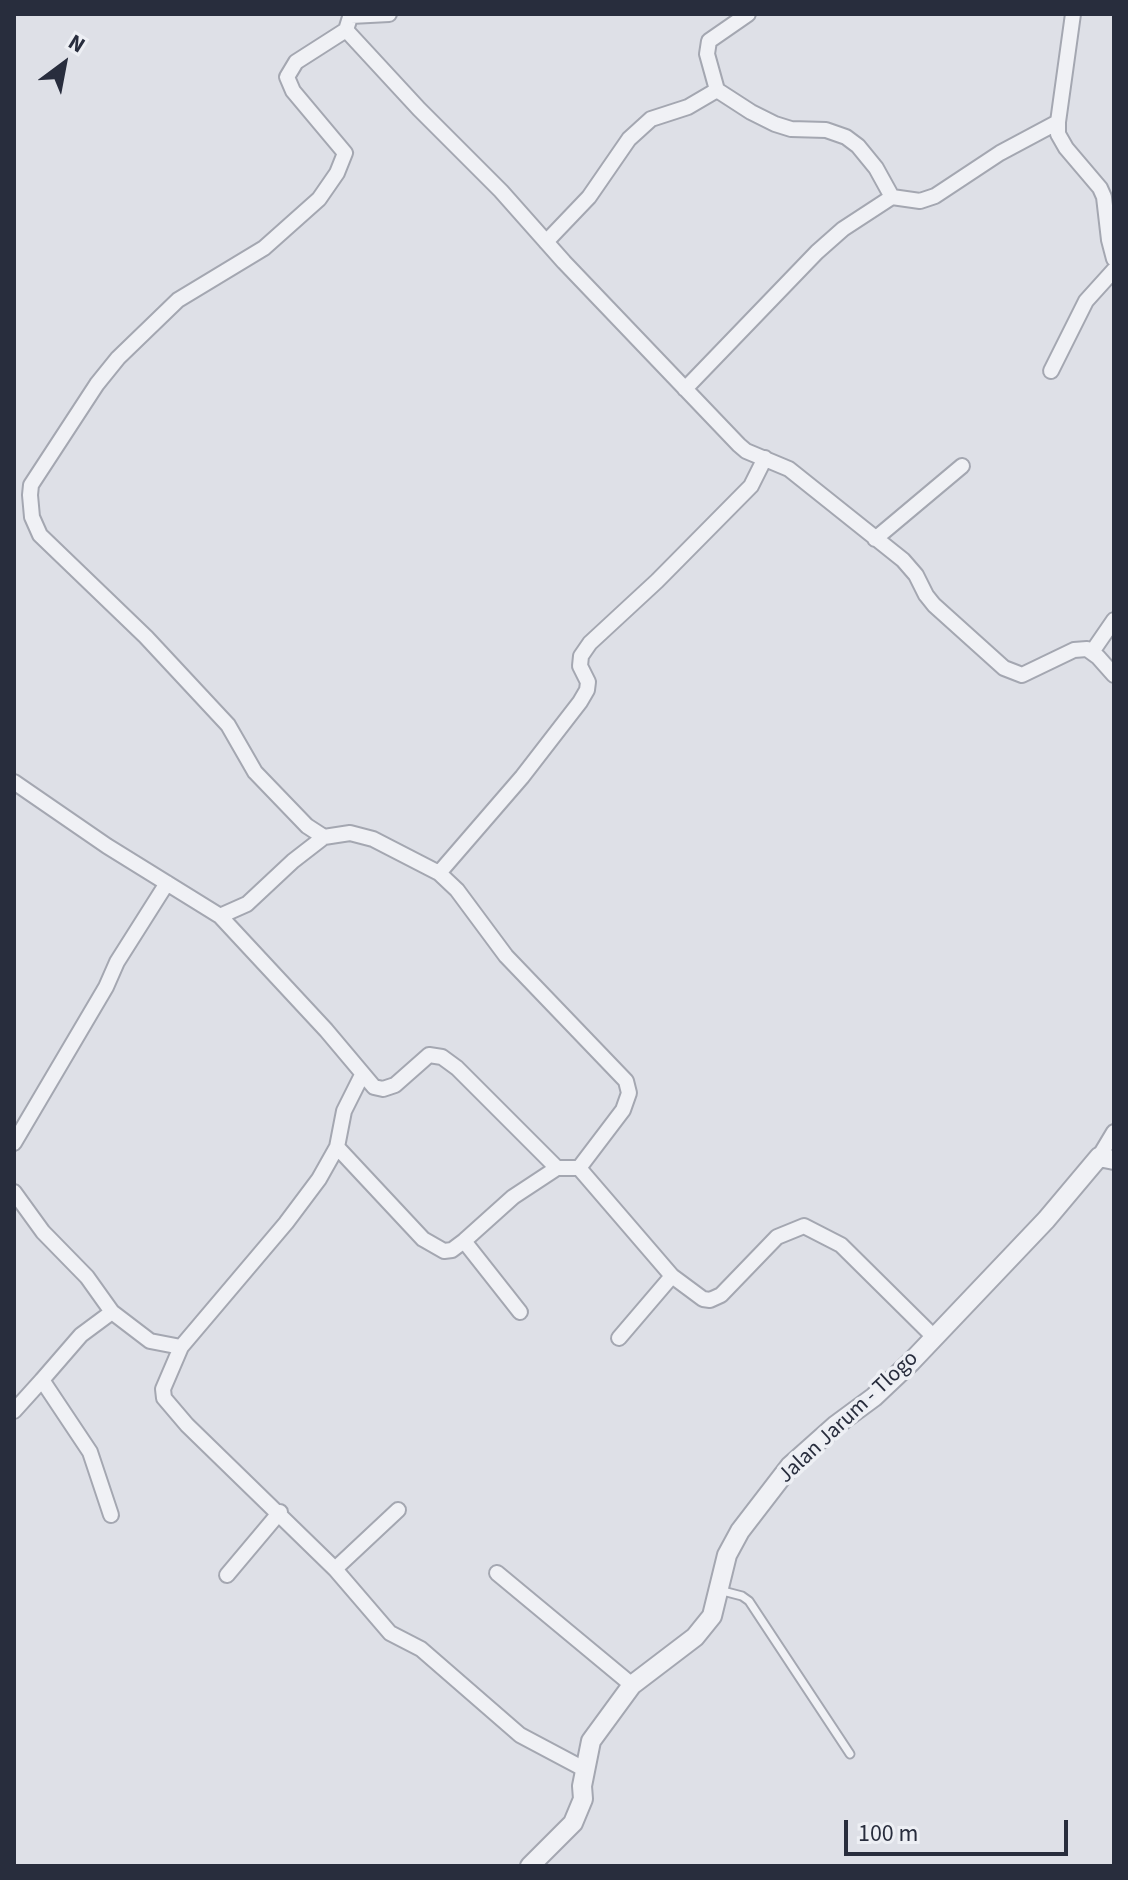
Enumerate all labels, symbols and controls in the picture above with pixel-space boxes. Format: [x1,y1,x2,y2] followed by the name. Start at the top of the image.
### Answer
[24,24,104,104] north arrow
[62,26,91,61] text: N
[773,1346,925,1490] street label: Jalan Jarum - Tlogo
[848,1804,1072,1854] scale bar
[858,1816,918,1851] text: 100 m

